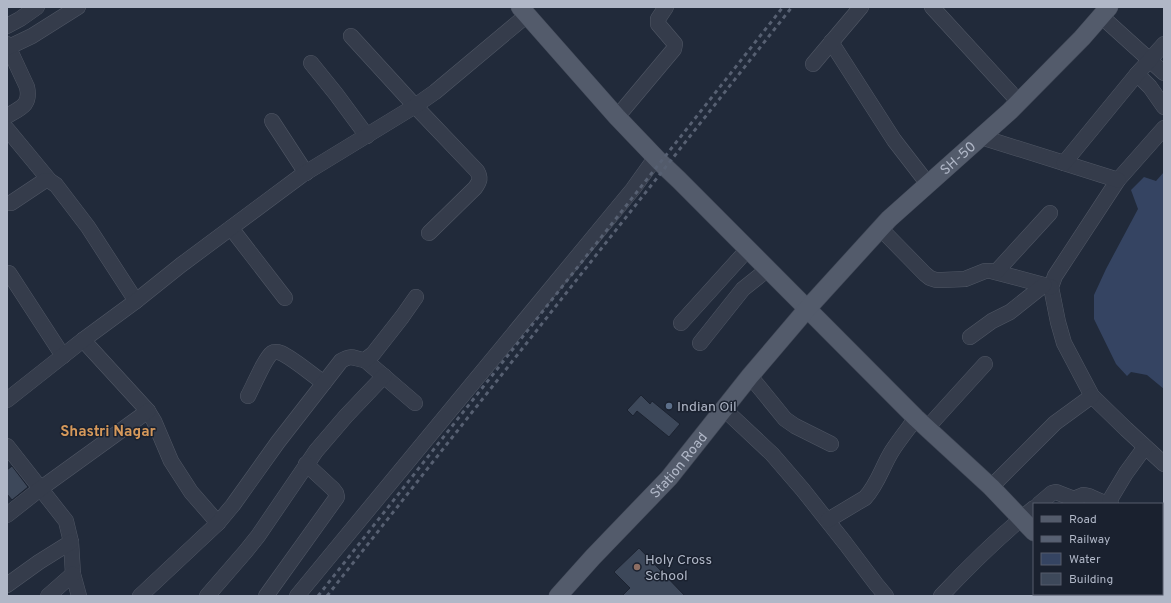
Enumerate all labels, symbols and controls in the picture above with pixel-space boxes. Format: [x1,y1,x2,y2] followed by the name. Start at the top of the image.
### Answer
[937,138,980,179] street label: SH-50
[677,399,737,416] place label: Indian Oil
[664,401,674,411] marker: Indian Oil
[60,423,157,442] district label: Shastri Nagar
[647,430,712,502] street label: Station Road
[1033,503,1163,595] legend
[1069,512,1097,528] text: Road
[1069,532,1110,548] text: Railway
[645,552,712,585] place label: Holy Cross School
[1069,552,1101,568] text: Water
[632,562,642,572] marker: Holy Cross School
[1069,572,1113,588] text: Building

